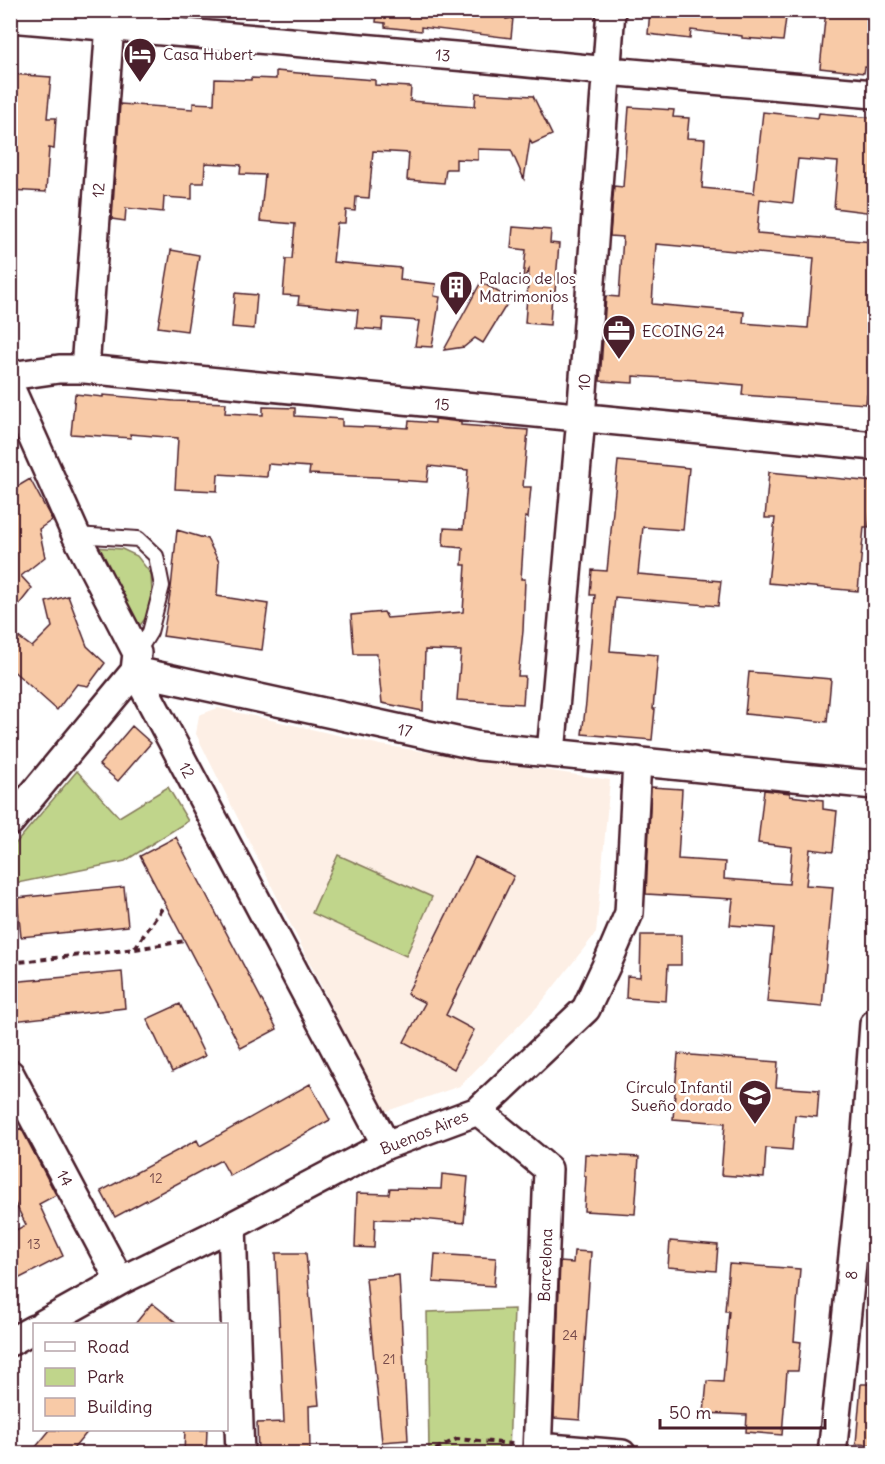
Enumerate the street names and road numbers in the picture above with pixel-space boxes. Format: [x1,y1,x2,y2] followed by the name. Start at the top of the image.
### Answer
[434,44,452,66] street label: 13
[87,182,109,198] street label: 12
[573,373,595,391] street label: 10
[433,393,451,415] street label: 15
[396,719,414,741] street label: 17
[175,759,199,782] street label: 12
[377,1105,471,1159] street label: Buenos Aires
[53,1166,77,1190] street label: 14
[534,1228,556,1302] street label: Barcelona
[841,1269,861,1281] street label: 8

